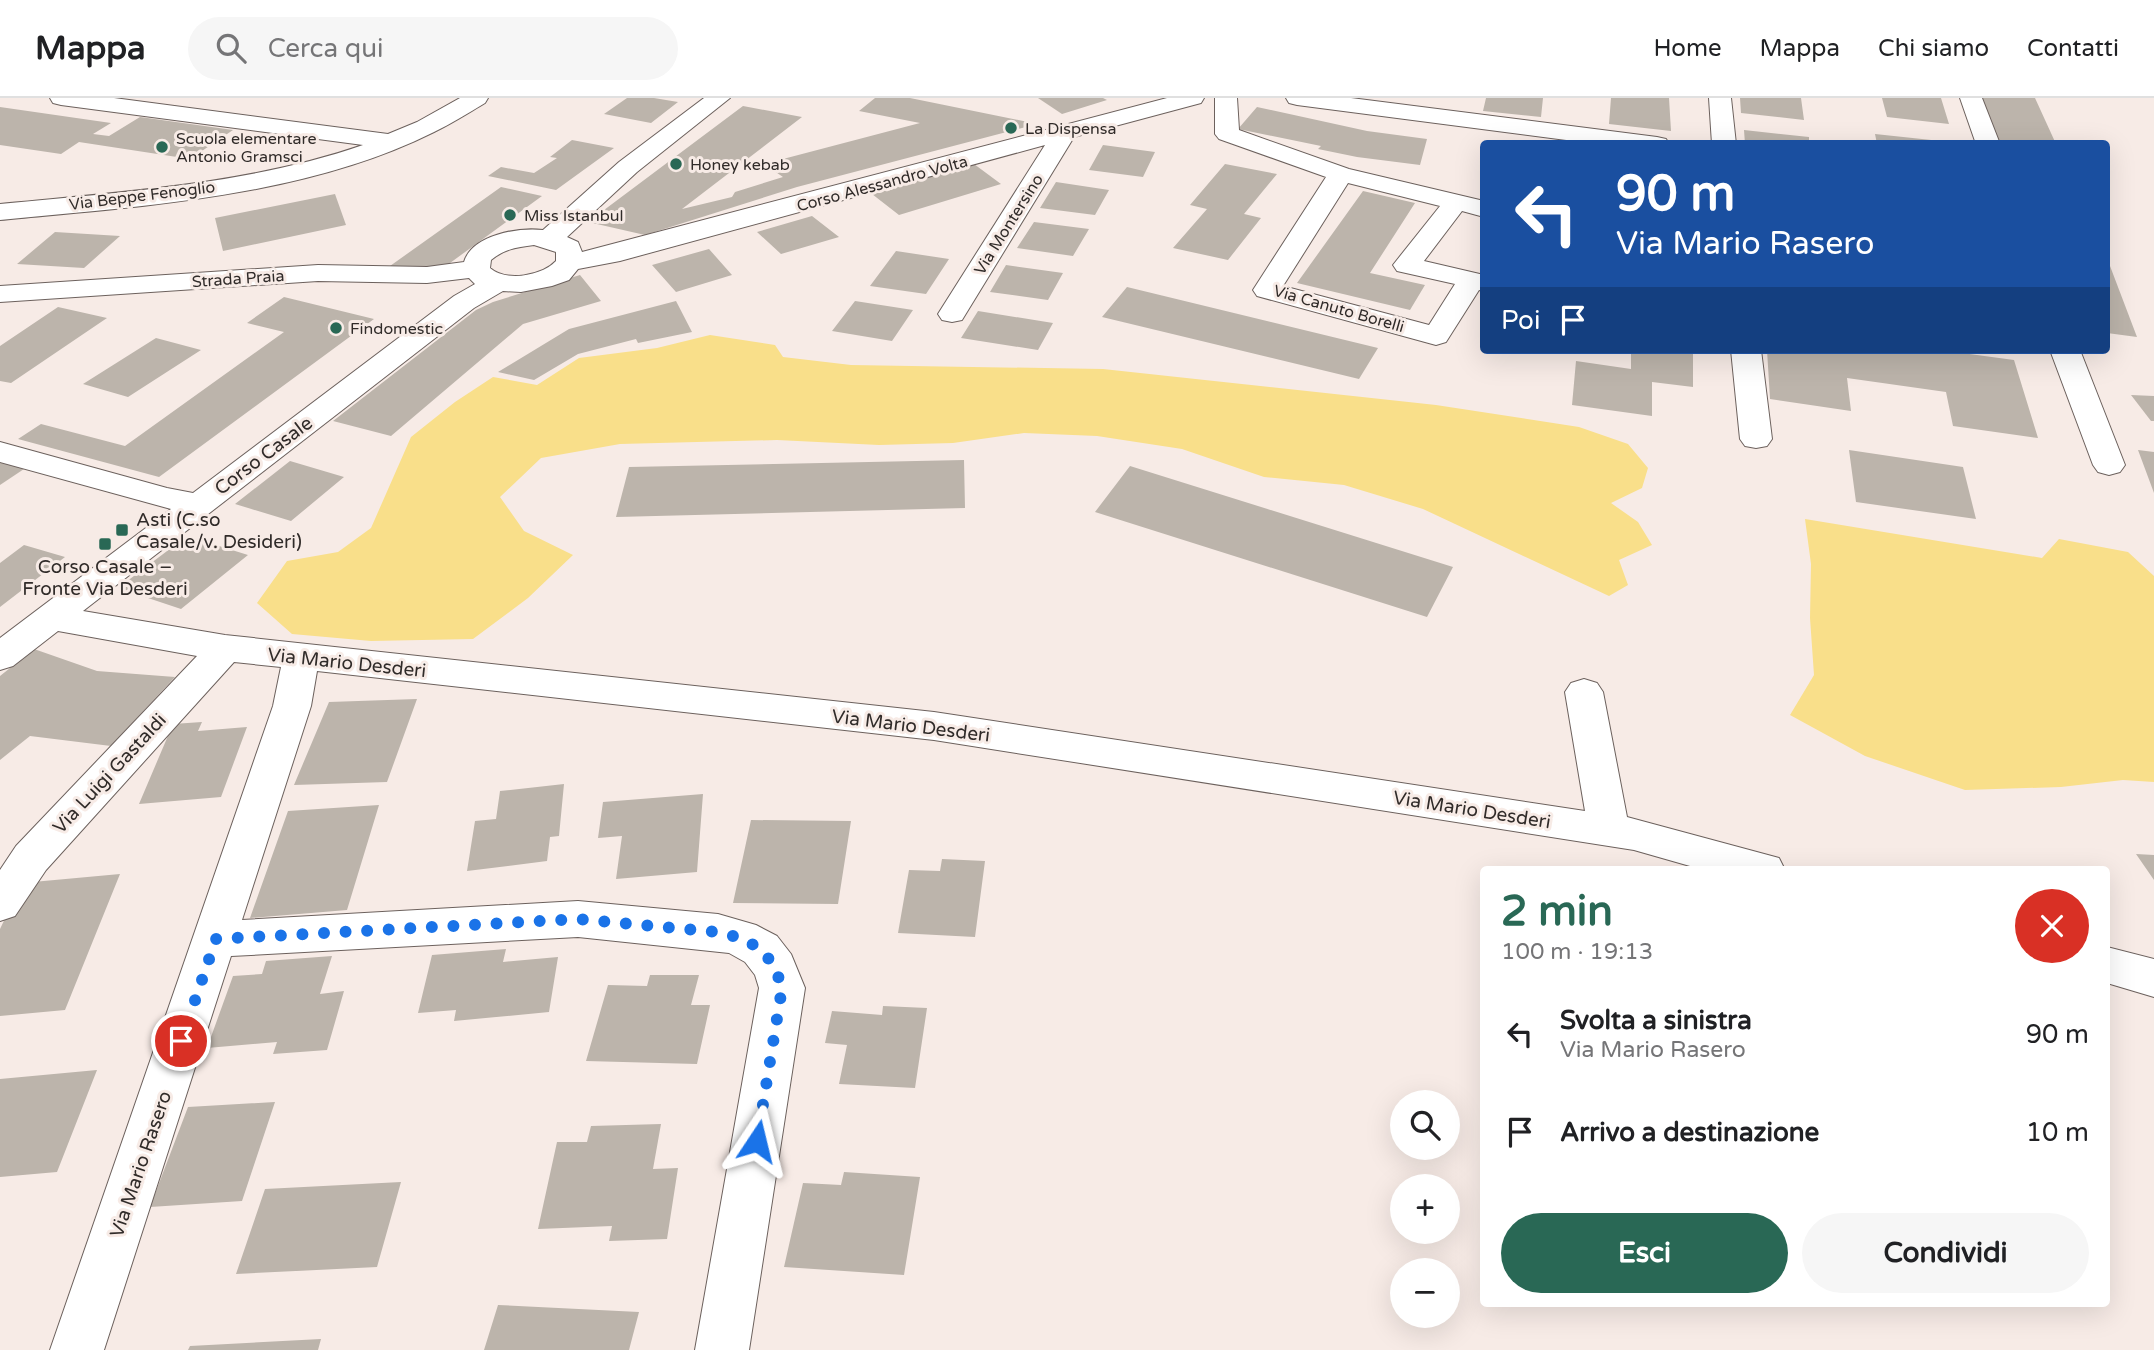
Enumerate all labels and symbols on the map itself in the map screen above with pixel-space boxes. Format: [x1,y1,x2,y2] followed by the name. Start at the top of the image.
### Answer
[1025,119,1116,139] place label: La Dispensa
[1003,120,1019,136] marker: La Dispensa
[176,129,316,167] place label: Scuola elementare Antonio Gramsci
[154,139,170,155] marker: Scuola elementare Antonio Gramsci
[795,152,970,216] street label: Corso Alessandro Volta
[690,155,790,175] place label: Honey kebab
[668,156,684,172] marker: Honey kebab
[970,171,1048,279] street label: Via Montersino
[68,177,216,215] street label: Via Beppe Fenoglio
[524,206,623,226] place label: Miss Istanbul
[502,207,518,223] marker: Miss Istanbul
[191,266,285,292] street label: Strada Praia
[1271,281,1406,337] street label: Via Canuto Borelli
[350,319,443,339] place label: Findomestic
[328,320,344,336] marker: Findomestic
[210,412,317,500] street label: Corso Casale
[136,509,302,553] place label: Asti (C.so Casale/v. Desideri)
[114,522,130,538] marker: Asti (C.so Casale/v. Desideri)
[97,536,113,552] marker: Corso Casale – Fronte Via Desderi
[22,556,188,600] place label: Corso Casale – Fronte Via Desderi
[266,644,427,682] street label: Via Mario Desderi
[830,705,991,747] street label: Via Mario Desderi
[49,709,171,838] street label: Via Luigi Gastaldi
[1391,787,1552,833] street label: Via Mario Desderi
[151,1011,211,1071] pin
[106,1088,176,1240] street label: Via Mario Rasero
[720,1104,794,1178] position arrow

